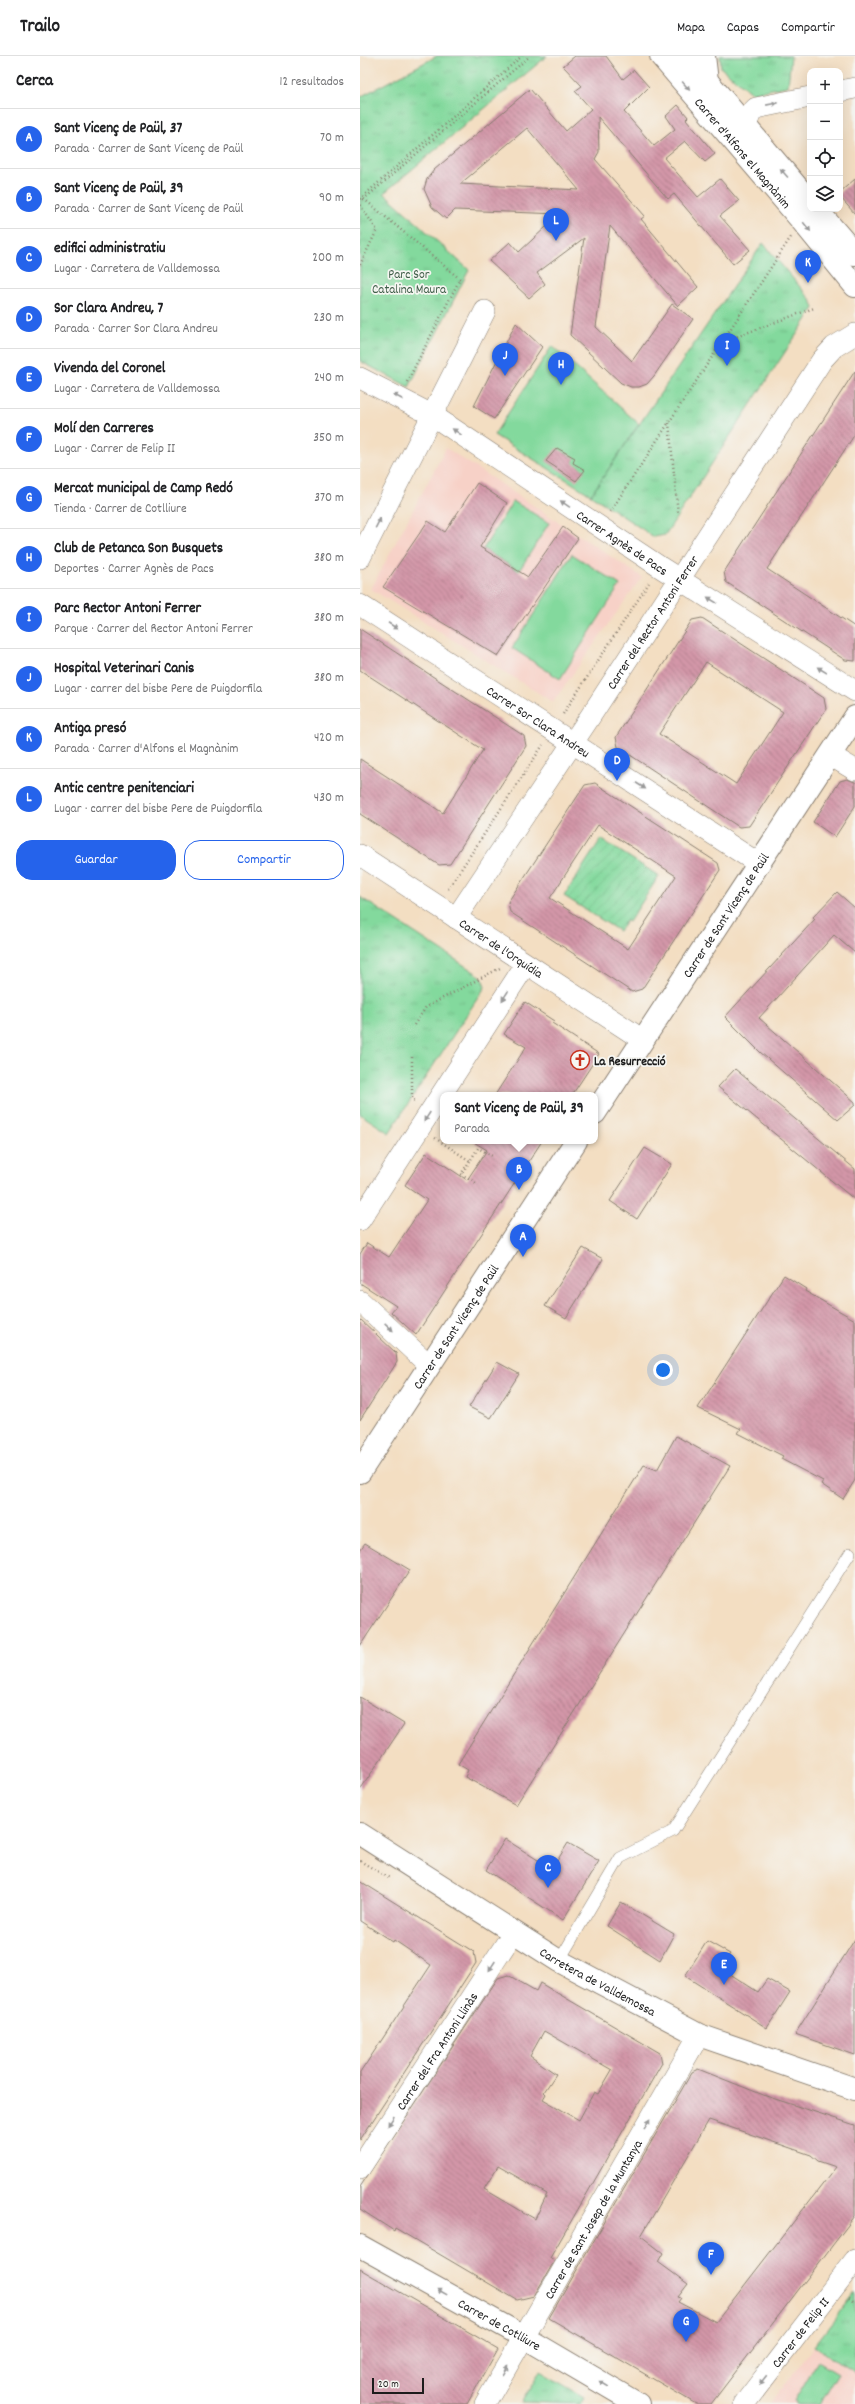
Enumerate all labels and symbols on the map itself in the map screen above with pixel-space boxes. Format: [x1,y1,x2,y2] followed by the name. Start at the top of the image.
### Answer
[681,80,690,91] one-way arrow
[689,95,795,214] street label: Carrer d'Alfons el Magnànim
[766,101,778,107] one-way arrow
[780,167,789,178] one-way arrow
[543,208,569,241] pin: L
[803,221,811,232] one-way arrow
[795,250,821,283] pin: K
[372,266,447,300] park label: Parc Sor Catalina Maura
[714,333,740,366] pin: I
[492,343,518,376] pin: J
[548,352,574,385] pin: H
[392,394,404,400] one-way arrow
[452,428,462,436] one-way arrow
[559,501,571,508] one-way arrow
[572,507,671,581] street label: Carrer Agnès de Pacs
[374,517,381,529] one-way arrow
[603,552,705,694] street label: Carrer del Rector Antoni Ferrer
[706,597,718,604] one-way arrow
[388,622,398,630] one-way arrow
[817,666,827,674] one-way arrow
[482,682,593,764] street label: Carrer Sor Clara Andreu
[604,748,630,781] pin: D
[636,782,646,790] one-way arrow
[679,850,775,982] street label: Carrer de Sant Vicenç de Paül
[454,915,547,985] street label: Carrer de l'Orquídia
[501,991,509,1001] one-way arrow
[569,1049,591,1071] church icon: La Resurrecció
[594,1053,666,1072] place label: La Resurrecció
[423,1112,431,1122] one-way arrow
[506,1157,532,1190] pin: B
[510,1224,536,1257] pin: A
[409,1261,505,1394] street label: Carrer de Sant Vicenç de Paül
[383,1323,394,1332] one-way arrow
[653,1360,673,1380] your location
[535,1855,561,1888] pin: C
[535,1944,659,2023] street label: Carretera de Valldemossa
[711,1952,737,1985] pin: E
[488,1960,496,1971] one-way arrow
[393,1989,484,2115] street label: Carrer del Fra Antoni Llinàs
[387,2115,394,2127] one-way arrow
[643,2118,650,2130] one-way arrow
[541,2136,649,2303] street label: Carrer de Sant Josep de la Muntanya
[698,2242,724,2275] pin: F
[437,2289,448,2295] one-way arrow
[768,2294,835,2373] street label: Carrer de Felip II
[454,2295,544,2357] street label: Carrer de Cotlliure
[673,2309,699,2342] pin: G
[501,2364,508,2376] one-way arrow
[759,2375,767,2385] one-way arrow
[372,2376,424,2395] scale bar
[598,2381,610,2388] one-way arrow

